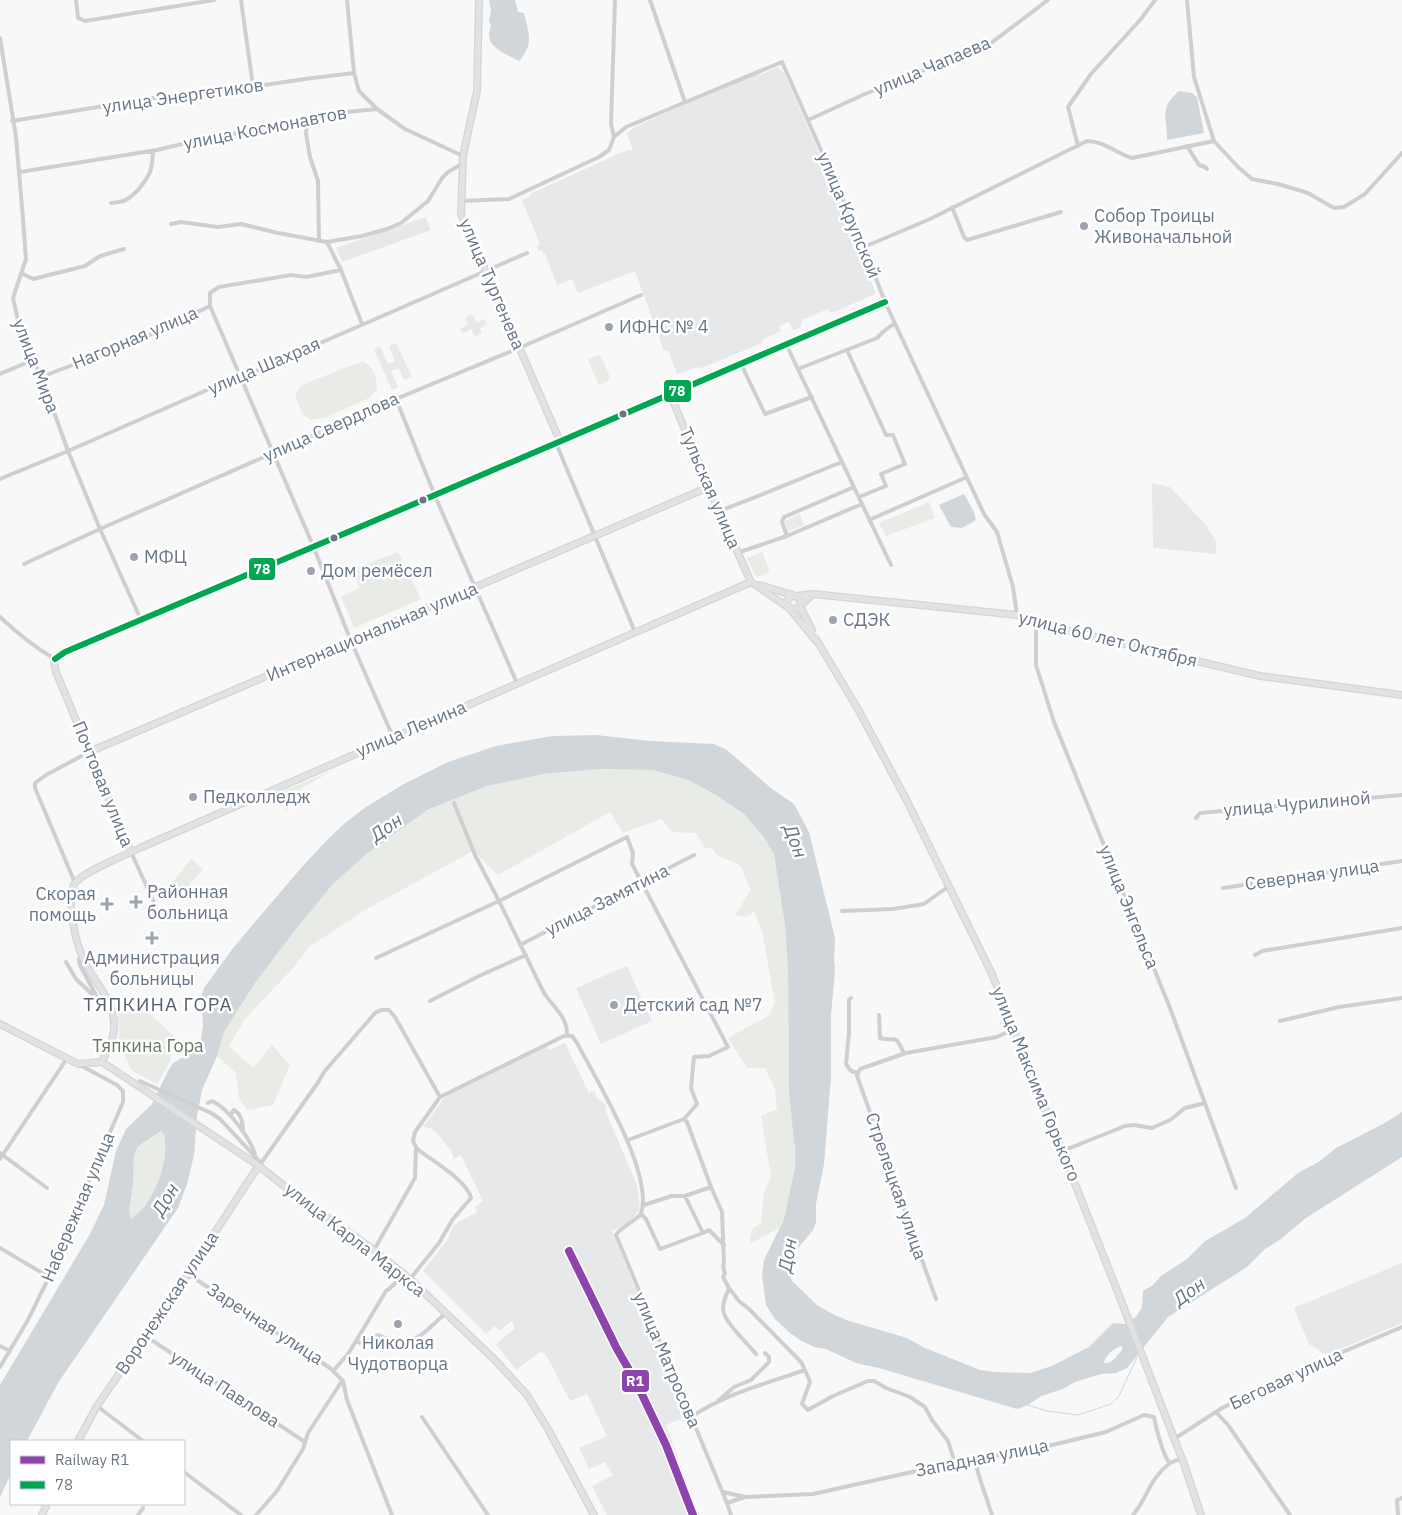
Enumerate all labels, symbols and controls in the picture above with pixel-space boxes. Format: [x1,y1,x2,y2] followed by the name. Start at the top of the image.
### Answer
[870,30,994,100] street label: улица Чапаева
[101,73,265,118] street label: улица Энергетиков
[181,100,348,155] street label: улица Космонавтов
[813,148,886,281] street label: улица Крупской
[1094,204,1232,248] place label: Собор Троицы Живоначальной
[454,215,531,353] street label: улица Тургенева
[1078,220,1090,232] marker: Собор Троицы Живоначальной
[69,301,201,374] street label: Нагорная улица
[8,315,65,417] street label: улица Мира
[619,315,709,338] place label: ИФНС № 4
[603,321,615,333] marker: ИФНС № 4
[204,332,323,400] street label: улица Шахрая
[663,379,692,403] line badge: 78
[669,382,685,400] text: 78
[259,386,403,467] street label: улица Свердлова
[618,409,628,419] unlabelled marker
[674,424,747,552] street label: Тульская улица
[418,495,428,505] unlabelled marker
[329,533,339,543] unlabelled marker
[144,545,187,568] place label: МФЦ
[128,551,140,563] marker: МФЦ
[248,557,276,581] line badge: 78
[321,559,433,582] place label: Дом ремёсел
[254,560,270,578] text: 78
[305,565,317,577] marker: Дом ремёсел
[263,576,481,687] street label: Интернациональная улица
[1016,605,1200,672] street label: улица 60 лет Октября
[843,608,891,631] place label: СДЭК
[827,614,839,626] marker: СДЭК
[352,695,470,762] street label: улица Ленина
[68,717,139,851] street label: Почтовая улица
[203,785,311,808] place label: Педколледж
[1222,786,1372,821] street label: улица Чурилиной
[187,791,199,803] marker: Педколледж
[364,807,407,848] water label: Дон
[778,819,813,861] water label: Дон
[1094,841,1165,972] street label: улица Энгельса
[1243,854,1381,895] street label: Северная улица
[541,858,673,941] street label: улица Замятина
[147,880,229,924] place label: Районная больница
[29,882,96,926] place label: Скорая помощь
[129,895,143,909] marker: Районная больница
[100,897,114,911] marker: Скорая помощь
[145,931,159,945] marker: Администрация больницы
[84,946,220,990] place label: Администрация больницы
[987,983,1086,1185] street label: улица Максима Горького
[83,992,233,1016] district label: ТЯПКИНА ГОРА
[624,993,763,1016] place label: Детский сад №7
[608,999,620,1011] marker: Детский сад №7
[92,1034,204,1057] park label: Тяпкина Гора
[861,1109,933,1263] street label: Стрелецкая улица
[36,1128,120,1285] street label: Набережная улица
[280,1177,431,1302] street label: улица Карла Маркса
[145,1178,184,1222] water label: Дон
[110,1226,223,1379] street label: Воронежская улица
[772,1236,802,1276] water label: Дон
[1167,1271,1210,1312] water label: Дон
[203,1277,328,1370] street label: Заречная улица
[628,1288,707,1432] street label: улица Матросова
[392,1318,404,1330] marker: Николая Чудотворца
[348,1331,449,1375] place label: Николая Чудотворца
[1226,1342,1346,1415] street label: Беговая улица
[166,1345,285,1433] street label: улица Павлова
[621,1369,650,1393] line badge: R1
[626,1372,645,1390] text: R1
[913,1433,1051,1482] street label: Западная улица
[10,1440,185,1505] legend
[55,1450,129,1469] text: Railway R1
[55,1475,73,1494] text: 78

